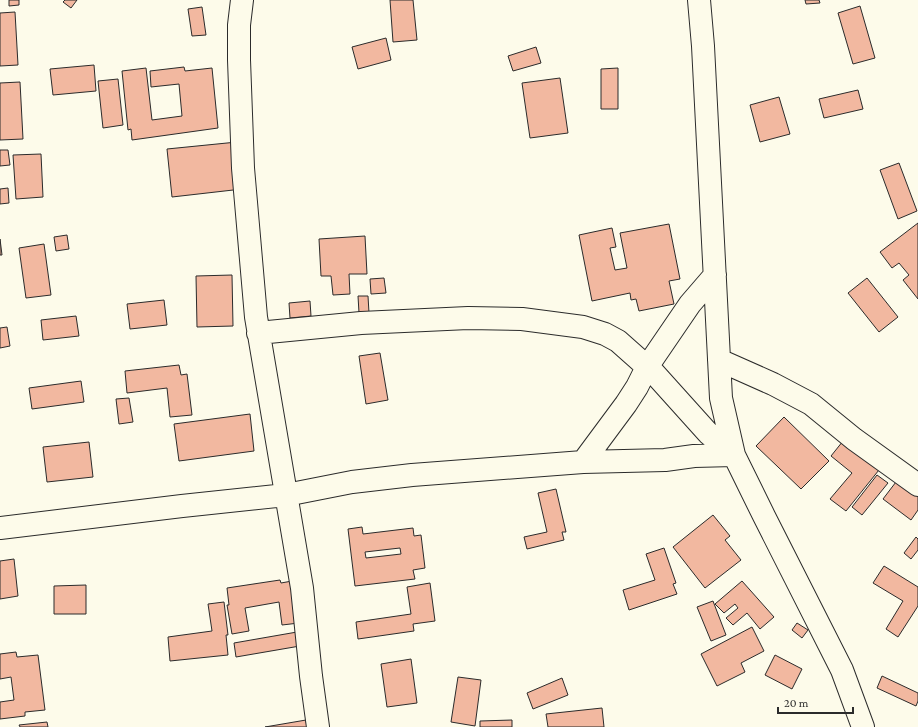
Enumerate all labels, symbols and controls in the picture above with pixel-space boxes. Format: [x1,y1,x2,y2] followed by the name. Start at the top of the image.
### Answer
[778,689,853,715] scale bar
[784,696,809,710] text: 20 m

